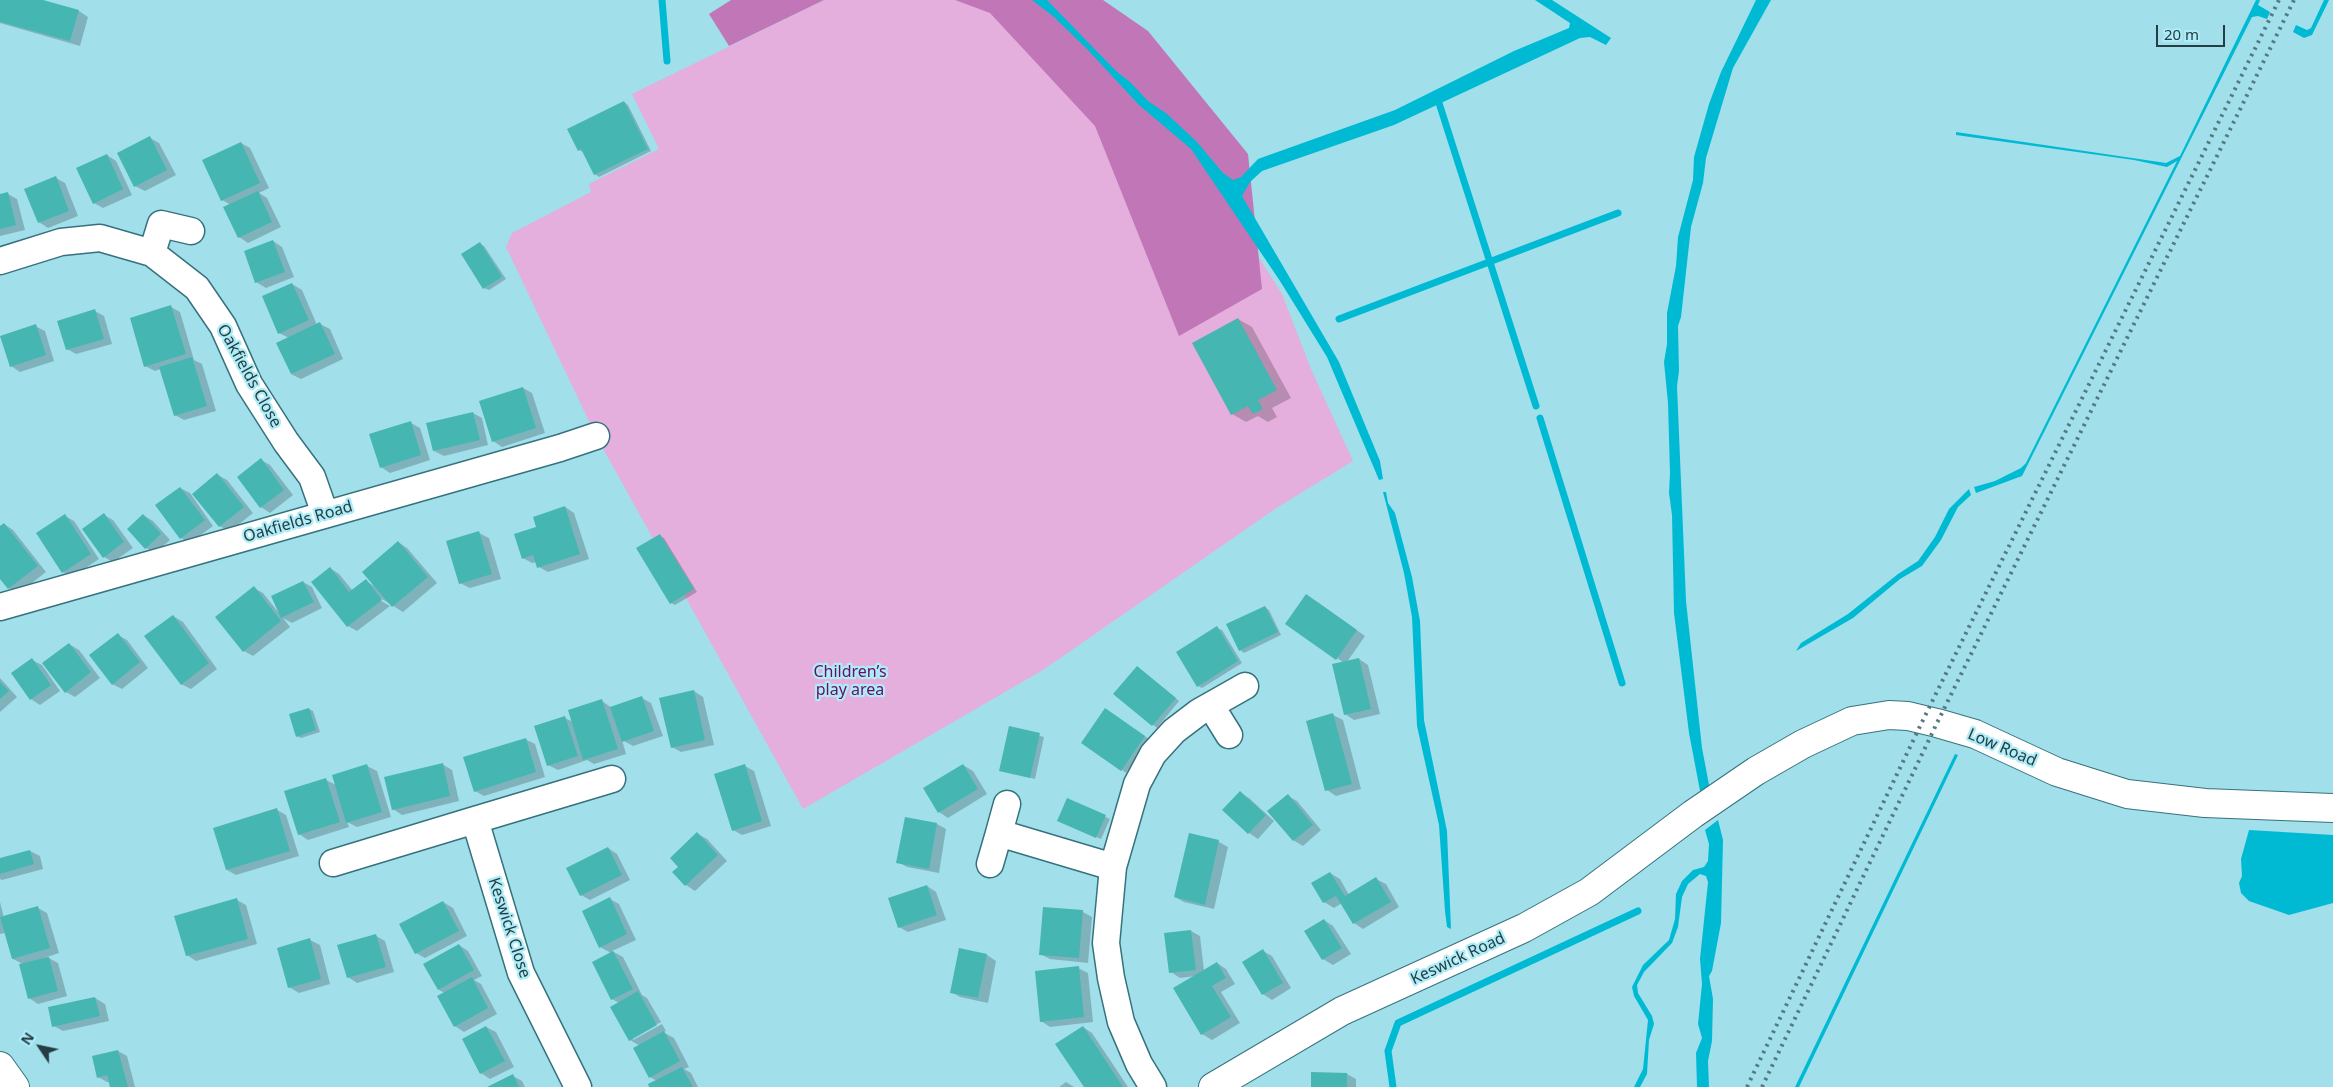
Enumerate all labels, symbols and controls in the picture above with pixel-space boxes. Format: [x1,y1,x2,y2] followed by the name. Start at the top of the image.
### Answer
[2158,15,2227,47] scale bar
[2164,24,2199,44] text: 20 m
[213,321,285,431] street label: Oakfields Close
[241,497,355,547] street label: Oakfields Road
[813,662,887,700] park label: Children’s play area
[1965,725,2039,771] street label: Low Road
[484,875,534,981] street label: Keswick Close
[1408,929,1508,989] street label: Keswick Road
[15,1022,65,1072] north arrow
[16,1028,38,1048] text: N

